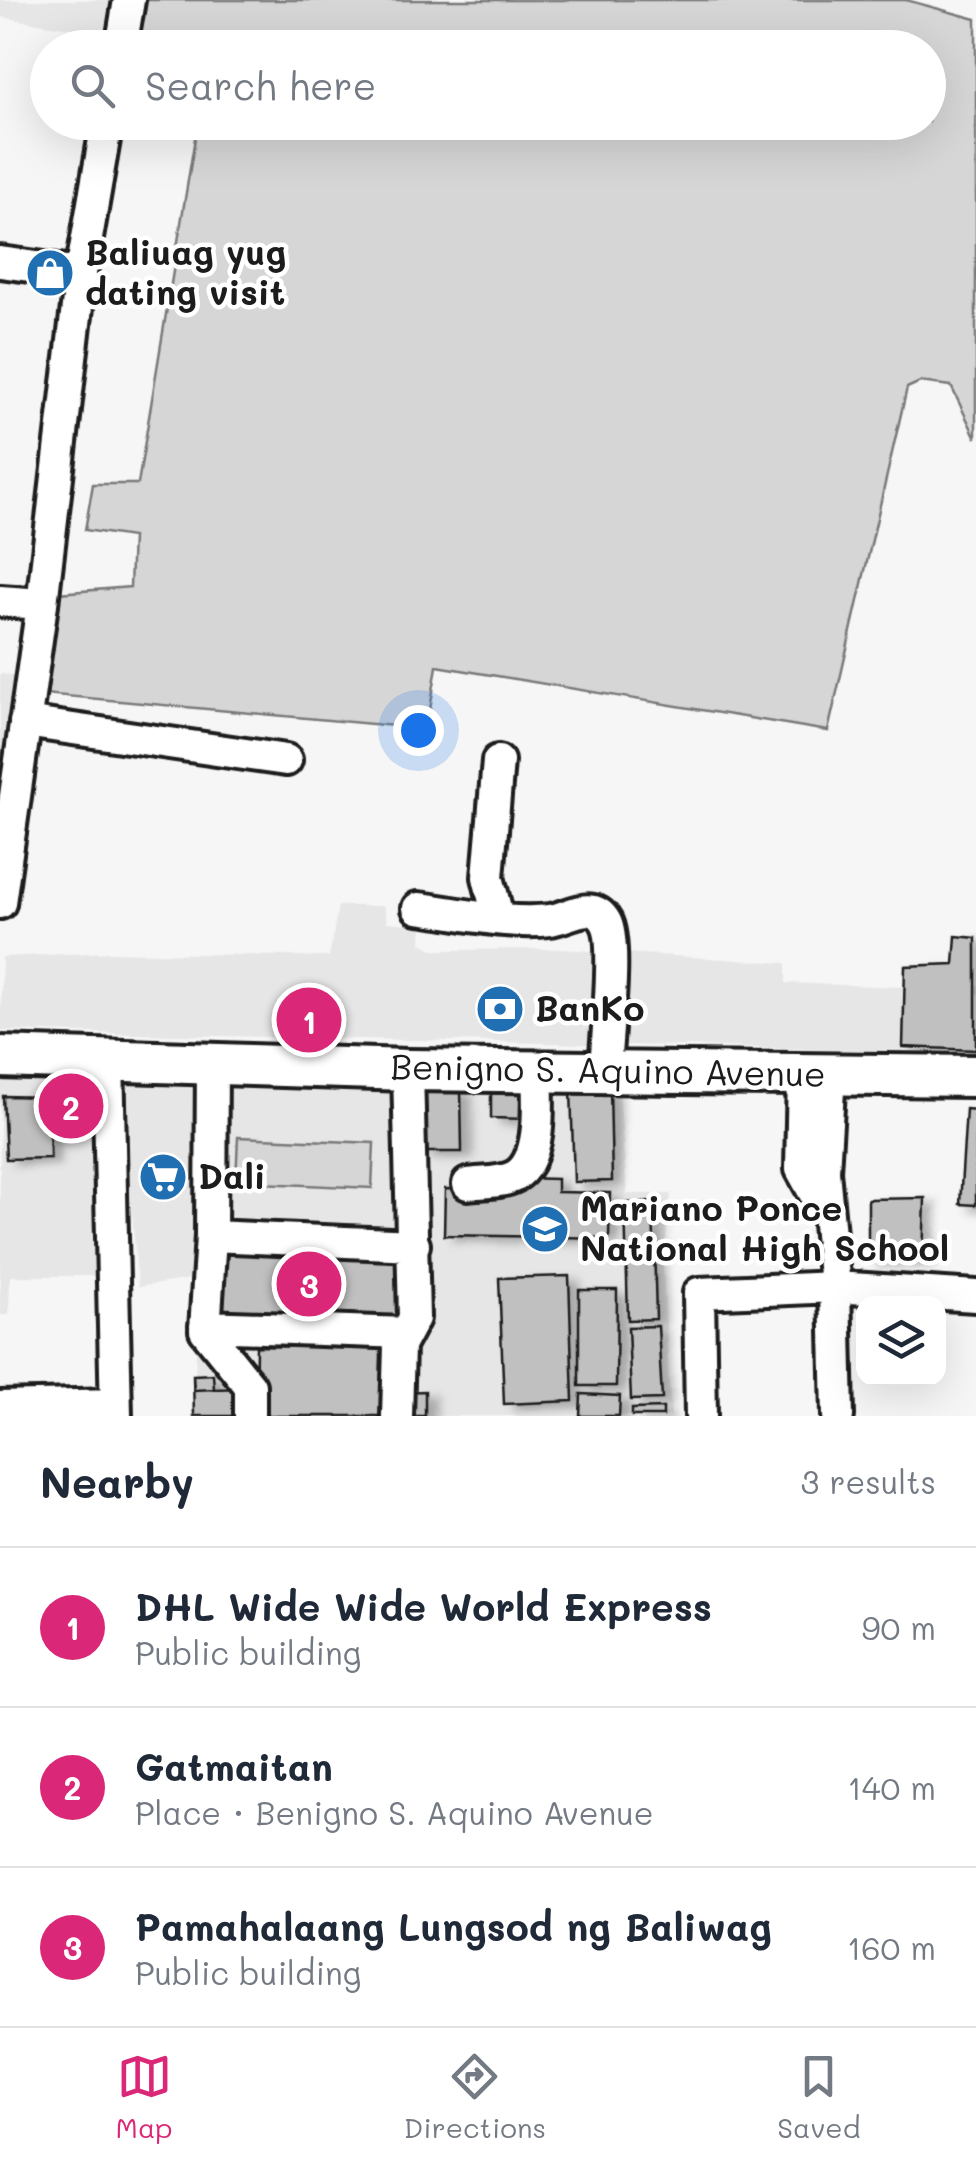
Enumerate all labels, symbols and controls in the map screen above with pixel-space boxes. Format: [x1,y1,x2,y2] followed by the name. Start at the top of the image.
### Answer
[30,30,946,140] search box
[65,58,120,113] icon: search
[145,60,376,110] text: Search here
[85,228,286,314] place label: Baliuag yug dating visit
[24,247,76,299] shop icon: Baliuag yug dating visit
[393,705,444,756] your location
[276,982,342,1058] pin: 1
[474,983,526,1035] bank icon: BanKo
[535,984,644,1030] place label: BanKo
[390,1042,826,1096] street label: Benigno S. Aquino Avenue
[38,1068,104,1144] pin: 2
[137,1151,189,1203] supermarket icon: Dali
[198,1152,266,1198] place label: Dali
[580,1184,949,1270] place label: Mariano Ponce National High School
[519,1203,571,1255] school or university icon: Mariano Ponce National High School
[276,1246,342,1322] pin: 3
[856,1296,946,1386] map controls
[856,1296,946,1386] button: layers
[40,1454,194,1509] text: Nearby
[800,1460,936,1502] text: 3 results
[135,1581,712,1631] text: DHL Wide Wide World Express
[65,1606,80,1648] text: 1
[862,1606,936,1648] text: 90 m
[135,1631,361,1673] text: Public building
[135,1741,333,1791] text: Gatmaitan
[64,1766,81,1808] text: 2
[847,1766,936,1808] text: 140 m
[135,1791,654,1833] text: Place · Benigno S. Aquino Avenue
[135,1901,772,1951] text: Pamahalaang Lungsod ng Baliwag
[63,1926,82,1968] text: 3
[847,1926,936,1968] text: 160 m
[135,1951,361,1993] text: Public building
[116,2049,173,2145] tab: Map
[404,2049,546,2145] tab: Directions
[777,2049,860,2145] tab: Saved

